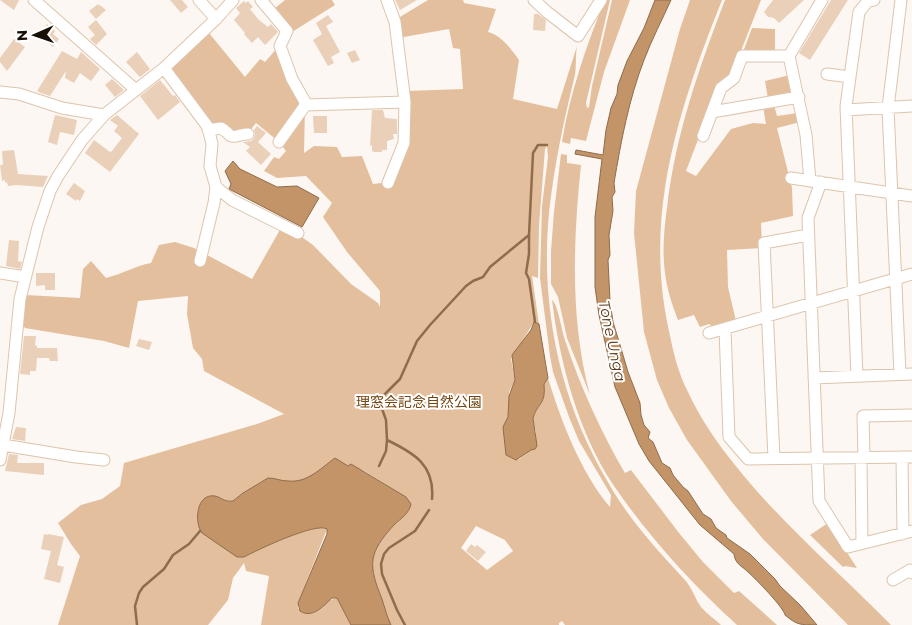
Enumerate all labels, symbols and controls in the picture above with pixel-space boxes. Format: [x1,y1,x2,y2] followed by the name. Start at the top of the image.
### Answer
[10,10,60,60] north arrow
[13,29,31,41] text: N
[595,299,630,383] water label: Tone Unga
[356,393,482,411] park label: 理窓会記念自然公園

